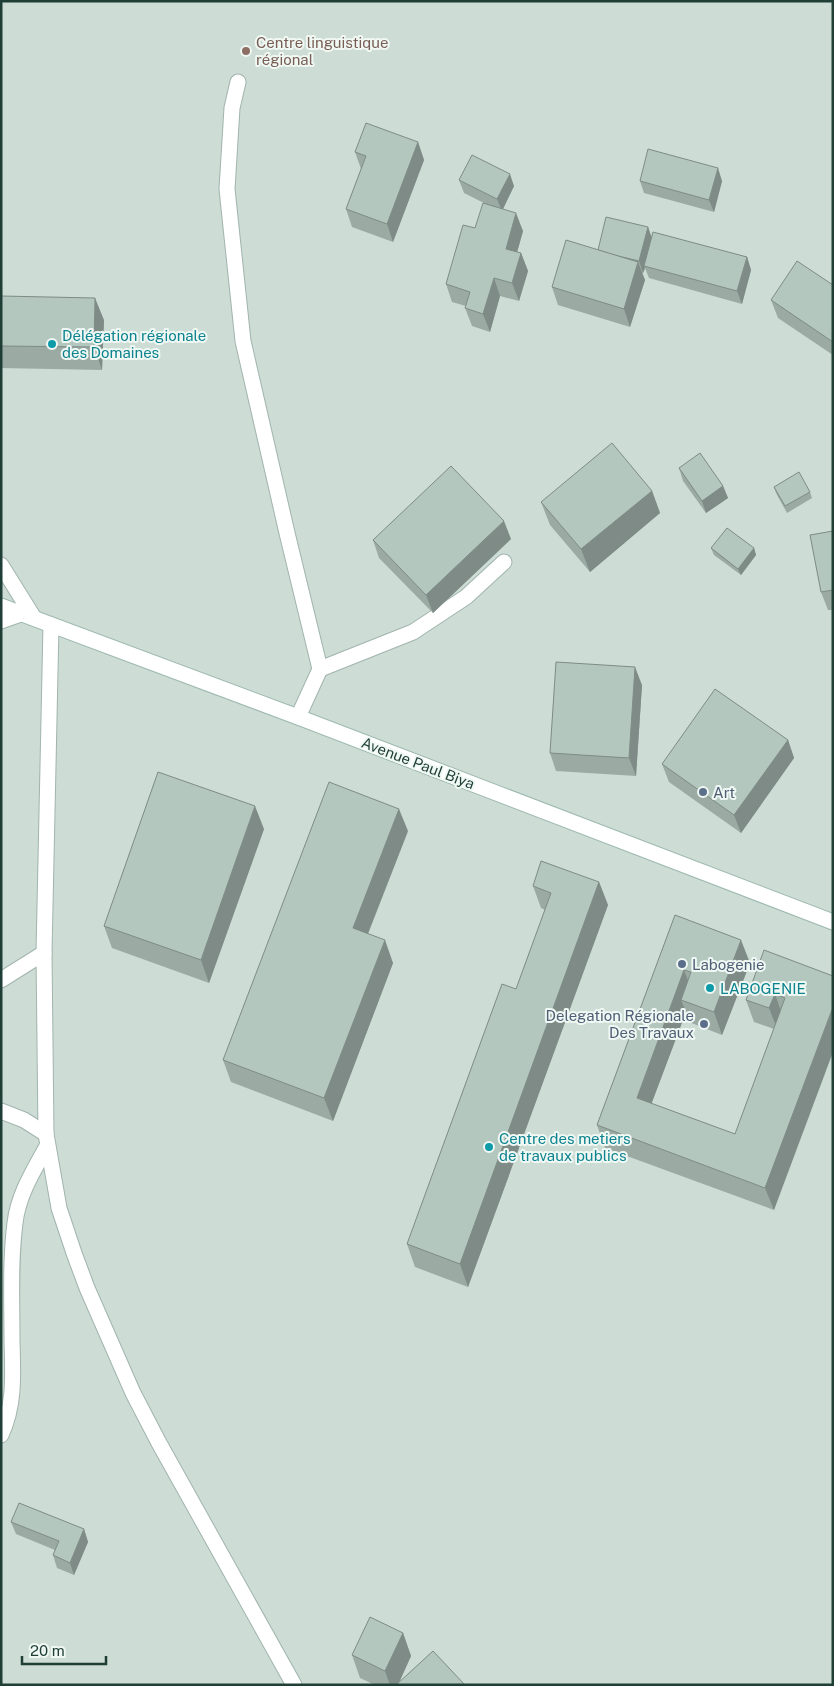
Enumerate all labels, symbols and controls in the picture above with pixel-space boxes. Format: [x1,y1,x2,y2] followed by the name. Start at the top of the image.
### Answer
[256,34,388,68] place label: Centre linguistique régional
[240,45,252,57] marker: Centre linguistique régional
[62,327,206,361] place label: Délégation régionale des Domaines
[46,338,58,350] marker: Délégation régionale des Domaines
[359,734,477,792] street label: Avenue Paul Biya
[713,784,735,801] place label: Art
[697,786,709,798] marker: Art
[692,956,765,973] place label: Labogenie
[676,958,688,970] marker: Labogenie
[720,980,806,997] place label: LABOGENIE
[704,982,716,994] marker: LABOGENIE
[546,1007,694,1041] place label: Delegation Régionale Des Travaux
[698,1018,710,1030] marker: Delegation Régionale Des Travaux
[499,1130,631,1164] place label: Centre des metiers de travaux publics
[483,1141,495,1153] marker: Centre des metiers de travaux publics
[22,1634,106,1666] scale bar
[30,1642,65,1659] text: 20 m

